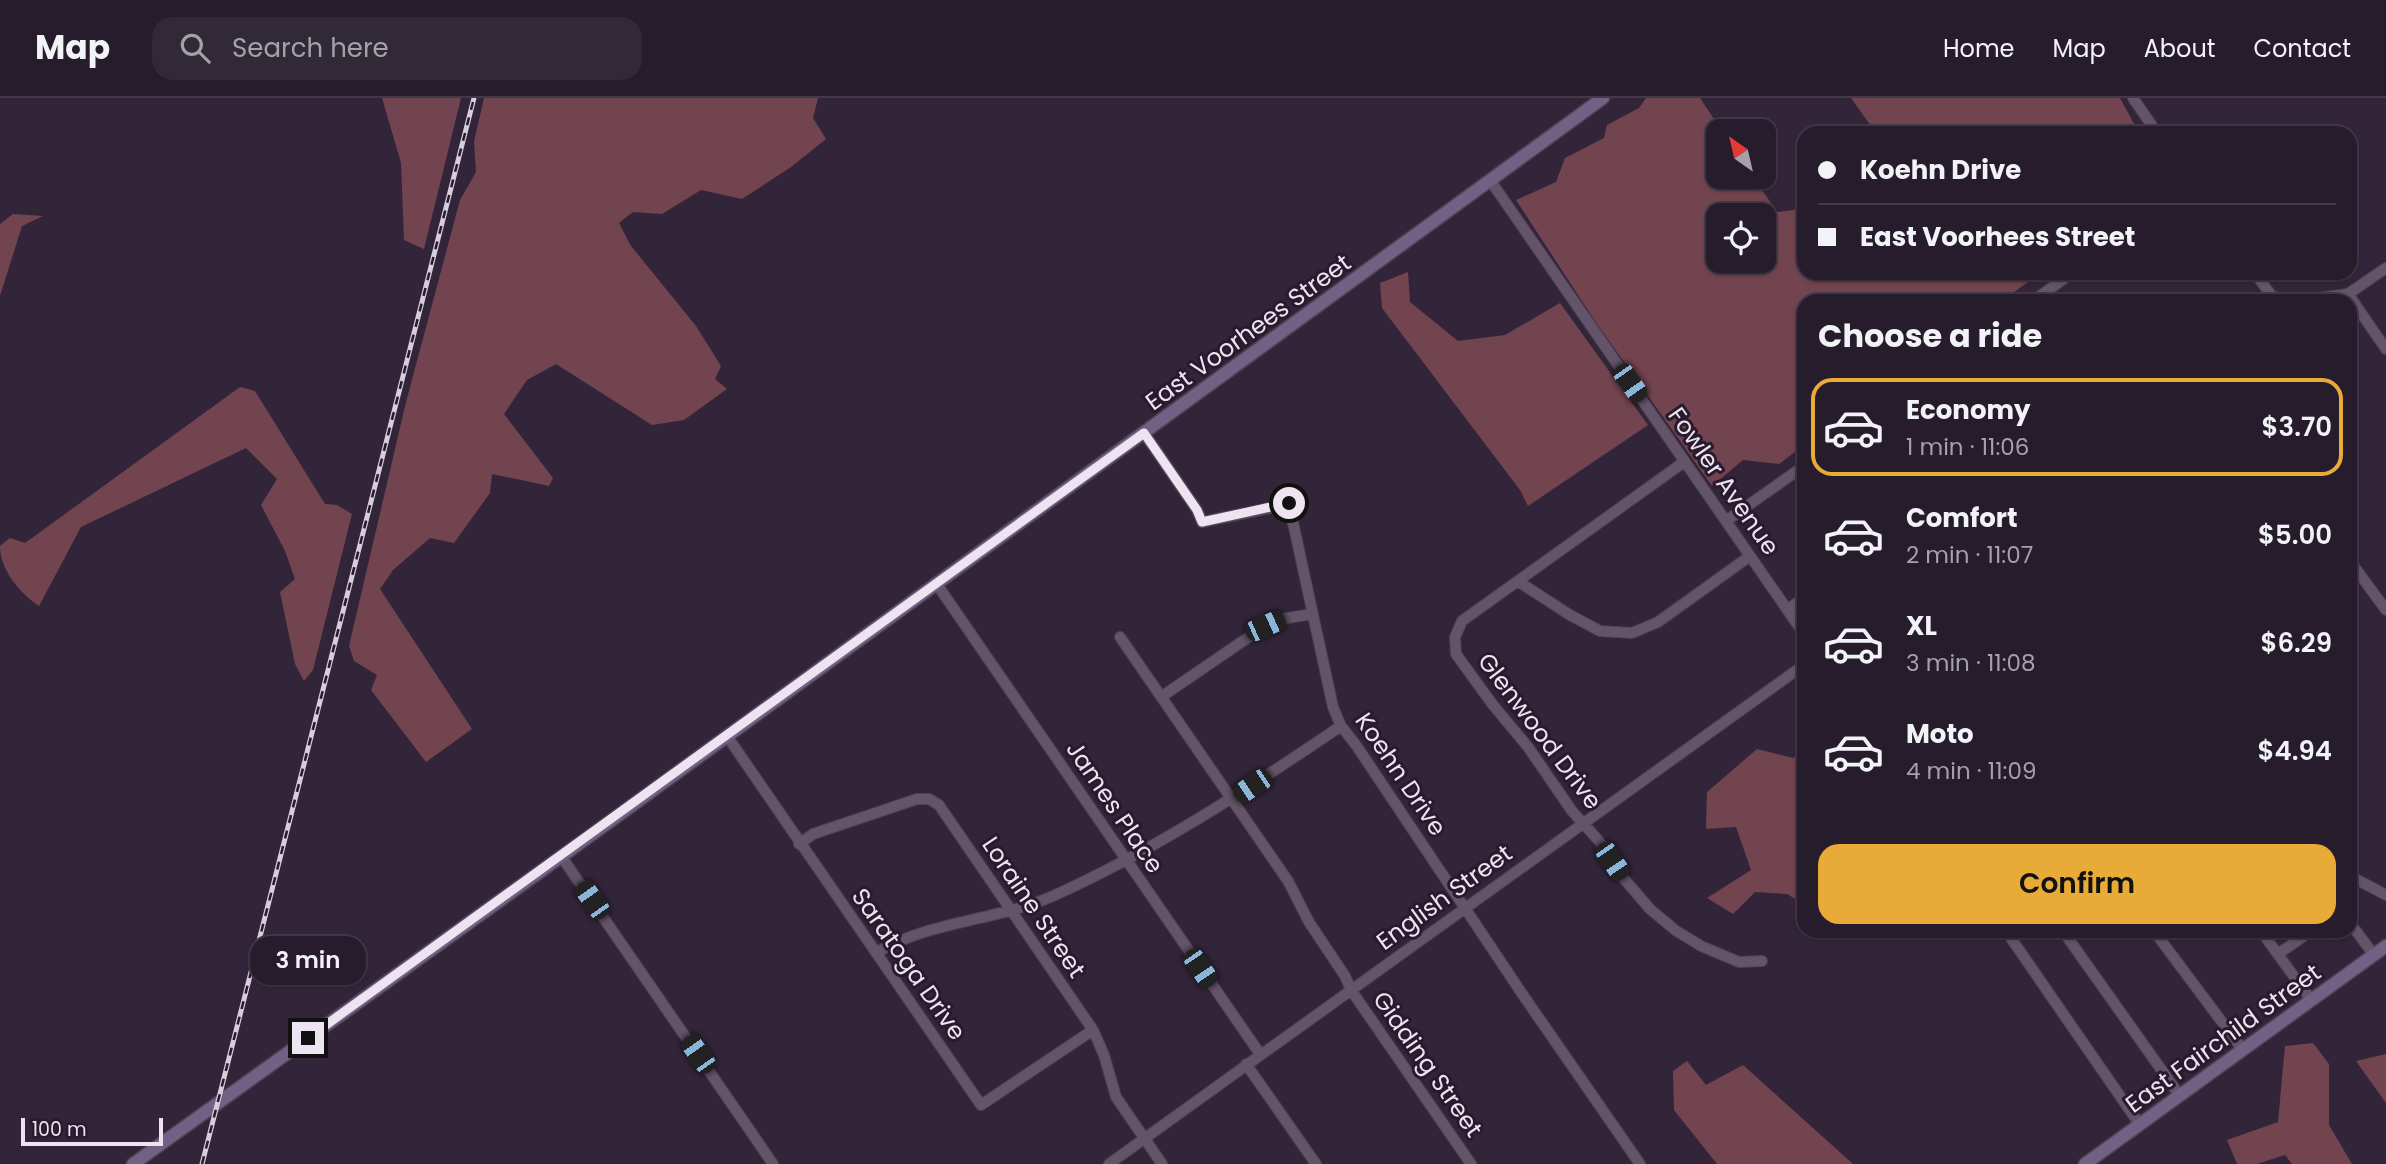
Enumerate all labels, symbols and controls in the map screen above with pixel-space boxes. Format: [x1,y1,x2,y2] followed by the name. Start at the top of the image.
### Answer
[152,17,642,80] search box
[35,24,110,71] text: Map
[176,29,214,67] icon: search
[232,30,389,66] text: Search here
[1943,32,2015,65] text: Home
[2053,32,2106,65] text: Map
[2144,32,2215,65] text: About
[2253,32,2351,65] text: Contact
[1706,119,1776,189] north arrow
[1706,119,1776,273] map controls
[1860,152,2021,188] text: Koehn Drive
[1706,203,1776,273] button: locate
[1860,219,2135,255] text: East Voorhees Street
[1139,246,1357,418] street label: East Voorhees Street
[1818,313,2042,358] text: Choose a ride
[1610,360,1651,406] car
[1906,392,2030,428] text: Economy
[1822,396,1885,459] icon: car
[1661,401,1787,561] street label: Fowler Avenue
[2262,409,2332,445] text: $3.70
[1906,431,2029,463] text: 1 min · 11:06
[1273,487,1305,519] route start
[1906,500,2018,536] text: Comfort
[1822,504,1885,567] icon: car
[2258,517,2332,553] text: $5.00
[1906,539,2033,571] text: 2 min · 11:07
[1242,608,1289,644] car
[1906,608,1937,644] text: XL
[1822,612,1885,675] icon: car
[2260,625,2332,661] text: $6.29
[1470,646,1610,816] street label: Glenwood Drive
[1906,647,2036,679] text: 3 min · 11:08
[1348,706,1454,842] street label: Koehn Drive
[1906,716,1974,752] text: Moto
[1822,720,1885,783] icon: car
[2258,733,2332,769] text: $4.94
[1059,734,1171,880] street label: James Place
[1906,755,2036,787] text: 4 min · 11:09
[1229,766,1276,806] car
[975,830,1093,984] street label: Loraine Street
[1369,837,1519,957] street label: English Street
[1592,838,1633,884] car
[1818,844,2336,924] button: Confirm
[572,877,613,923] car
[844,881,974,1047] street label: Saratoga Drive
[250,936,366,986] callout: 3 min
[276,944,340,976] text: 3 min
[1180,945,1221,991] car
[2119,956,2327,1120] street label: East Fairchild Street
[1365,984,1491,1144] street label: Gidding Street
[292,1022,324,1054] route end
[678,1031,719,1077] car
[21,1115,163,1147] scale bar
[32,1116,87,1143] text: 100 m

